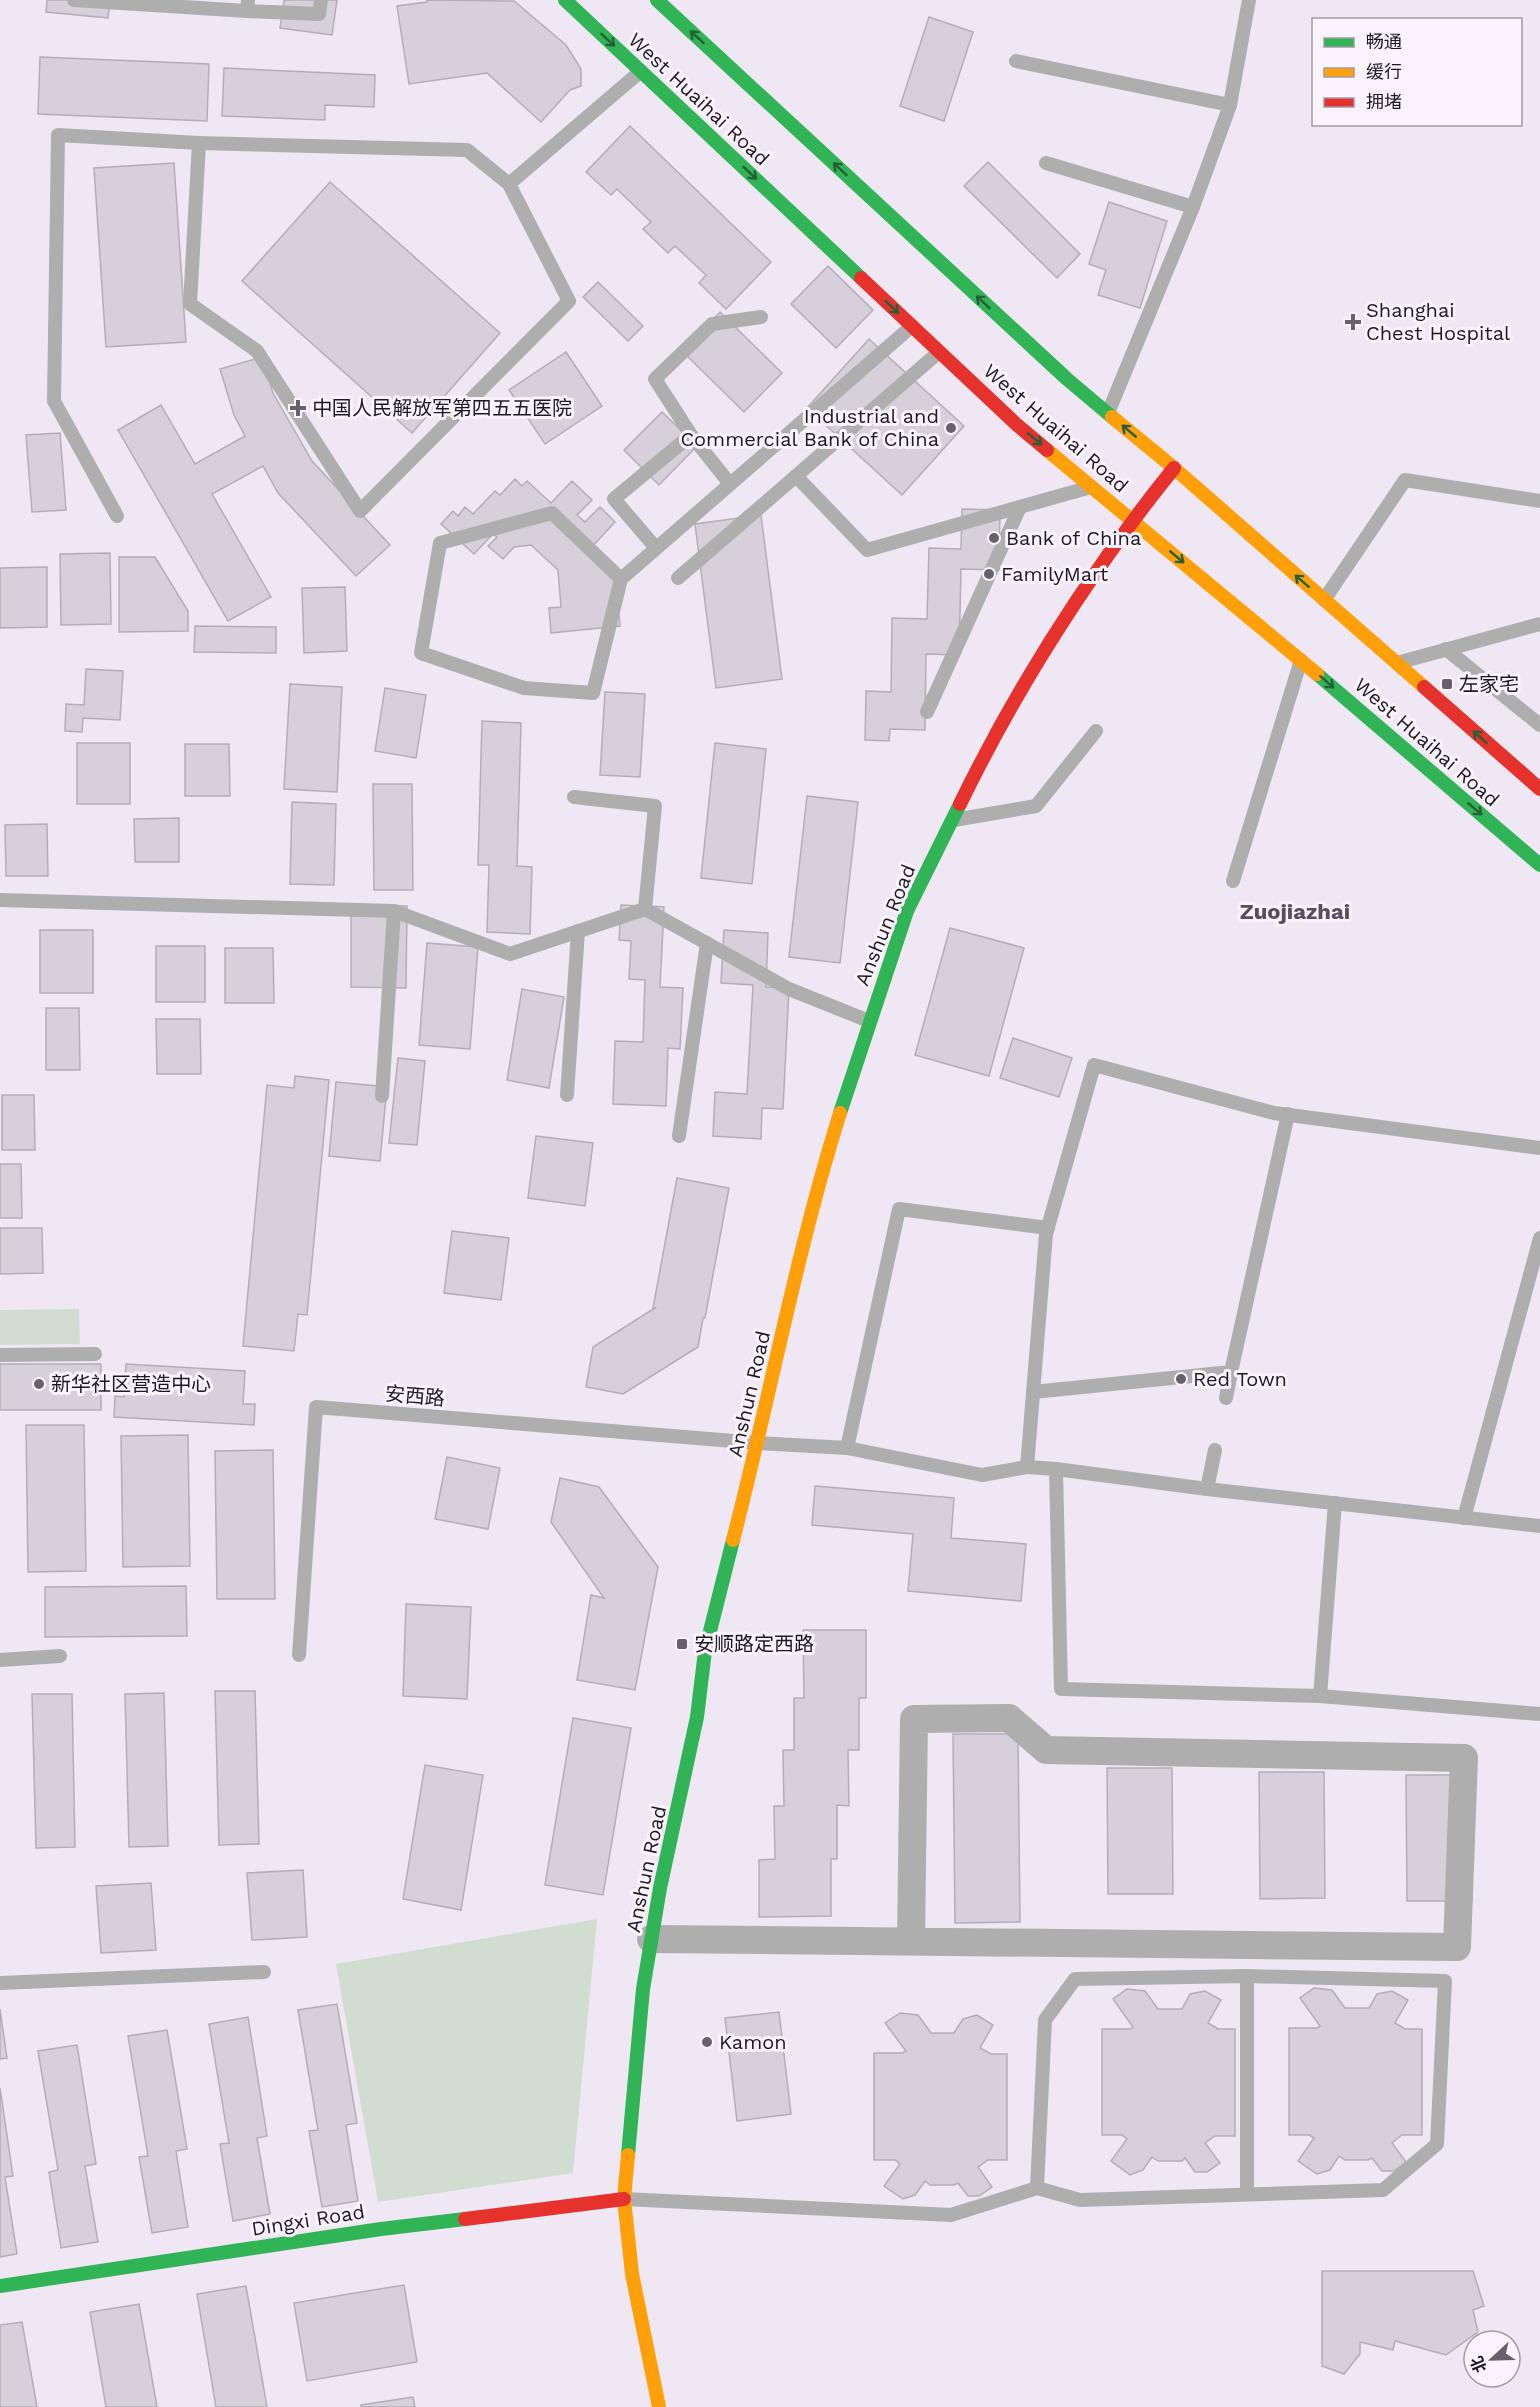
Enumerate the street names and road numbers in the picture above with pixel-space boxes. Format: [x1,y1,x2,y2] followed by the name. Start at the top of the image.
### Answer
[624,27,774,171] street label: West Huaihai Road
[979,359,1133,497] street label: West Huaihai Road
[1350,673,1504,811] street label: West Huaihai Road
[850,861,920,989] street label: Anshun Road
[723,1329,775,1459] street label: Anshun Road
[384,1381,446,1411] street label: 安西路
[621,1803,671,1935] street label: Anshun Road
[250,2199,366,2241] street label: Dingxi Road

